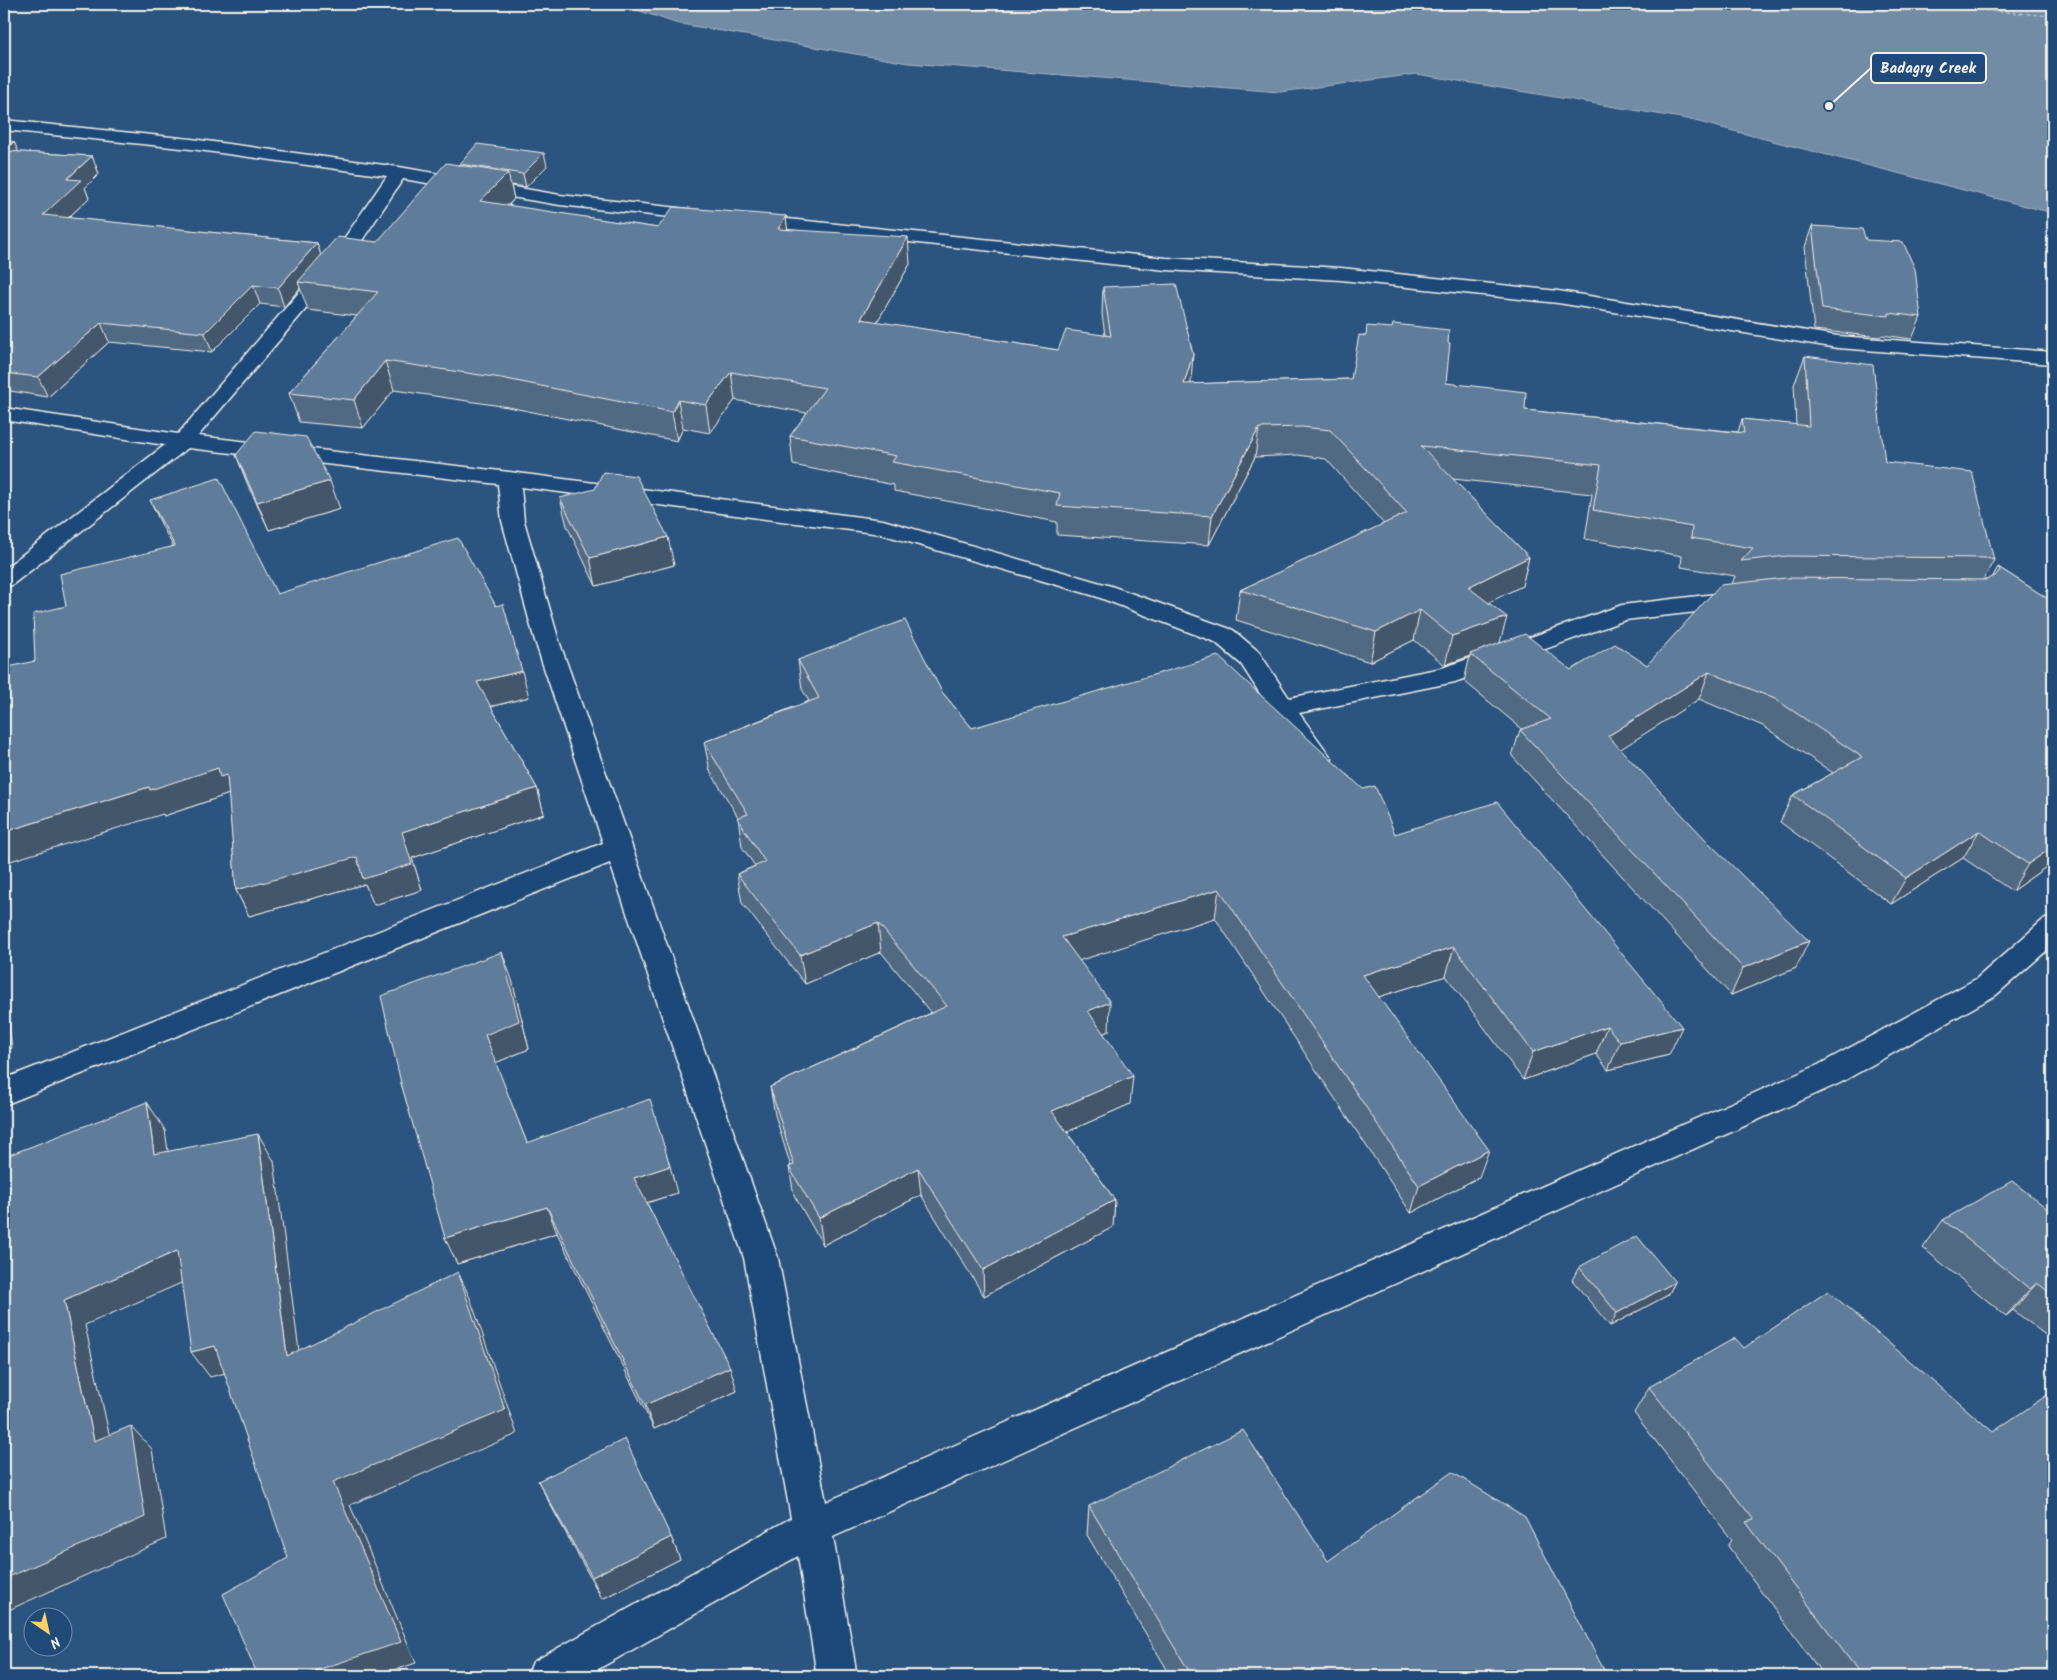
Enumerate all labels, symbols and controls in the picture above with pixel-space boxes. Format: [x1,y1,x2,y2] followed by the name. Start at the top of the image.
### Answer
[1871,53,1986,83] callout: Badagry Creek
[1880,57,1976,81] text: Badagry Creek
[22,1608,72,1658] north arrow
[45,1630,65,1654] text: N

